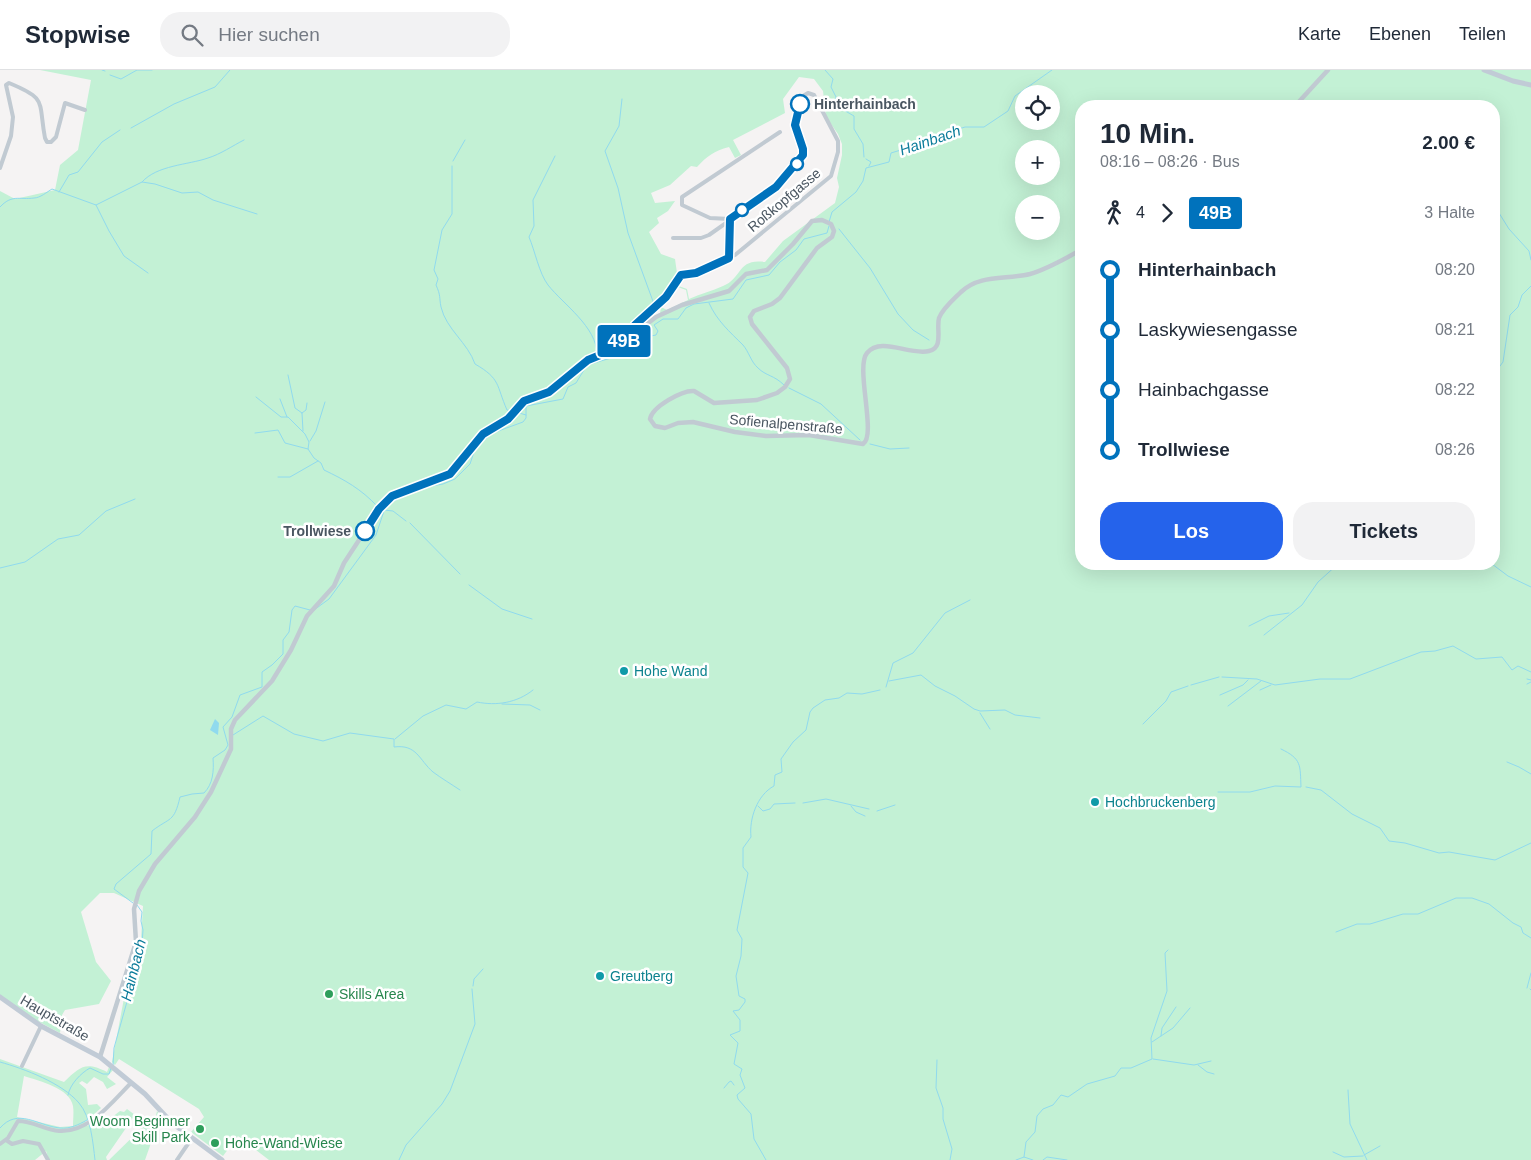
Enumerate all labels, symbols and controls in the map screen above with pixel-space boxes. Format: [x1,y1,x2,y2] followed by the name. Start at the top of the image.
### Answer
[160,12,510,57] search box
[25,21,130,48] text: Stopwise
[178,21,206,49] icon: search
[218,24,320,45] text: Hier suchen
[1298,24,1341,44] text: Karte
[1369,24,1431,44] text: Ebenen
[1459,24,1506,44] text: Teilen
[1015,85,1060,240] map controls
[1015,85,1060,130] button: locate
[790,94,810,114] marker: Hinterhainbach
[814,96,916,112] place label: Hinterhainbach
[1100,118,1195,149] text: 10 Min.
[897,122,963,158] water label: Hainbach
[1422,132,1475,153] text: 2.00 €
[1015,140,1060,185] button: +
[1100,153,1240,170] text: 08:16 – 08:26 · Bus
[790,157,804,171] unlabelled marker
[744,165,824,235] street label: Roßkopfgasse
[1015,195,1060,240] button: −
[1100,199,1128,227] icon: walk
[1153,199,1181,227] icon: forward
[735,203,749,217] unlabelled marker
[1199,203,1232,223] text: 49B
[1136,204,1145,221] text: 4
[1424,204,1475,221] text: 3 Halte
[1138,259,1276,280] text: Hinterhainbach
[1435,261,1475,278] text: 08:20
[1138,319,1297,340] text: Laskywiesengasse
[1435,321,1475,338] text: 08:21
[595,325,653,357] line badge: 49B
[607,331,641,351] text: 49B
[1138,379,1269,400] text: Hainbachgasse
[1435,381,1475,398] text: 08:22
[729,411,844,437] street label: Sofienalpenstraße
[1138,439,1230,460] text: Trollwiese
[1435,441,1475,458] text: 08:26
[1100,502,1283,560] button: Los
[1293,502,1475,560] button: Tickets
[355,521,375,541] marker: Trollwiese
[283,523,351,539] place label: Trollwiese
[634,663,707,679] place label: Hohe Wand
[618,665,630,677] marker: Hohe Wand
[1105,794,1216,810] place label: Hochbruckenberg
[1089,796,1101,808] marker: Hochbruckenberg
[117,937,149,1003] water label: Hainbach
[610,968,673,984] place label: Greutberg
[594,970,606,982] marker: Greutberg
[339,986,405,1002] place label: Skills Area
[323,988,335,1000] marker: Skills Area
[18,992,93,1044] street label: Hauptstraße
[90,1113,191,1145] place label: Woom Beginner Skill Park
[194,1123,206,1135] marker: Woom Beginner Skill Park
[225,1135,343,1151] place label: Hohe-Wand-Wiese
[209,1137,221,1149] marker: Hohe-Wand-Wiese

